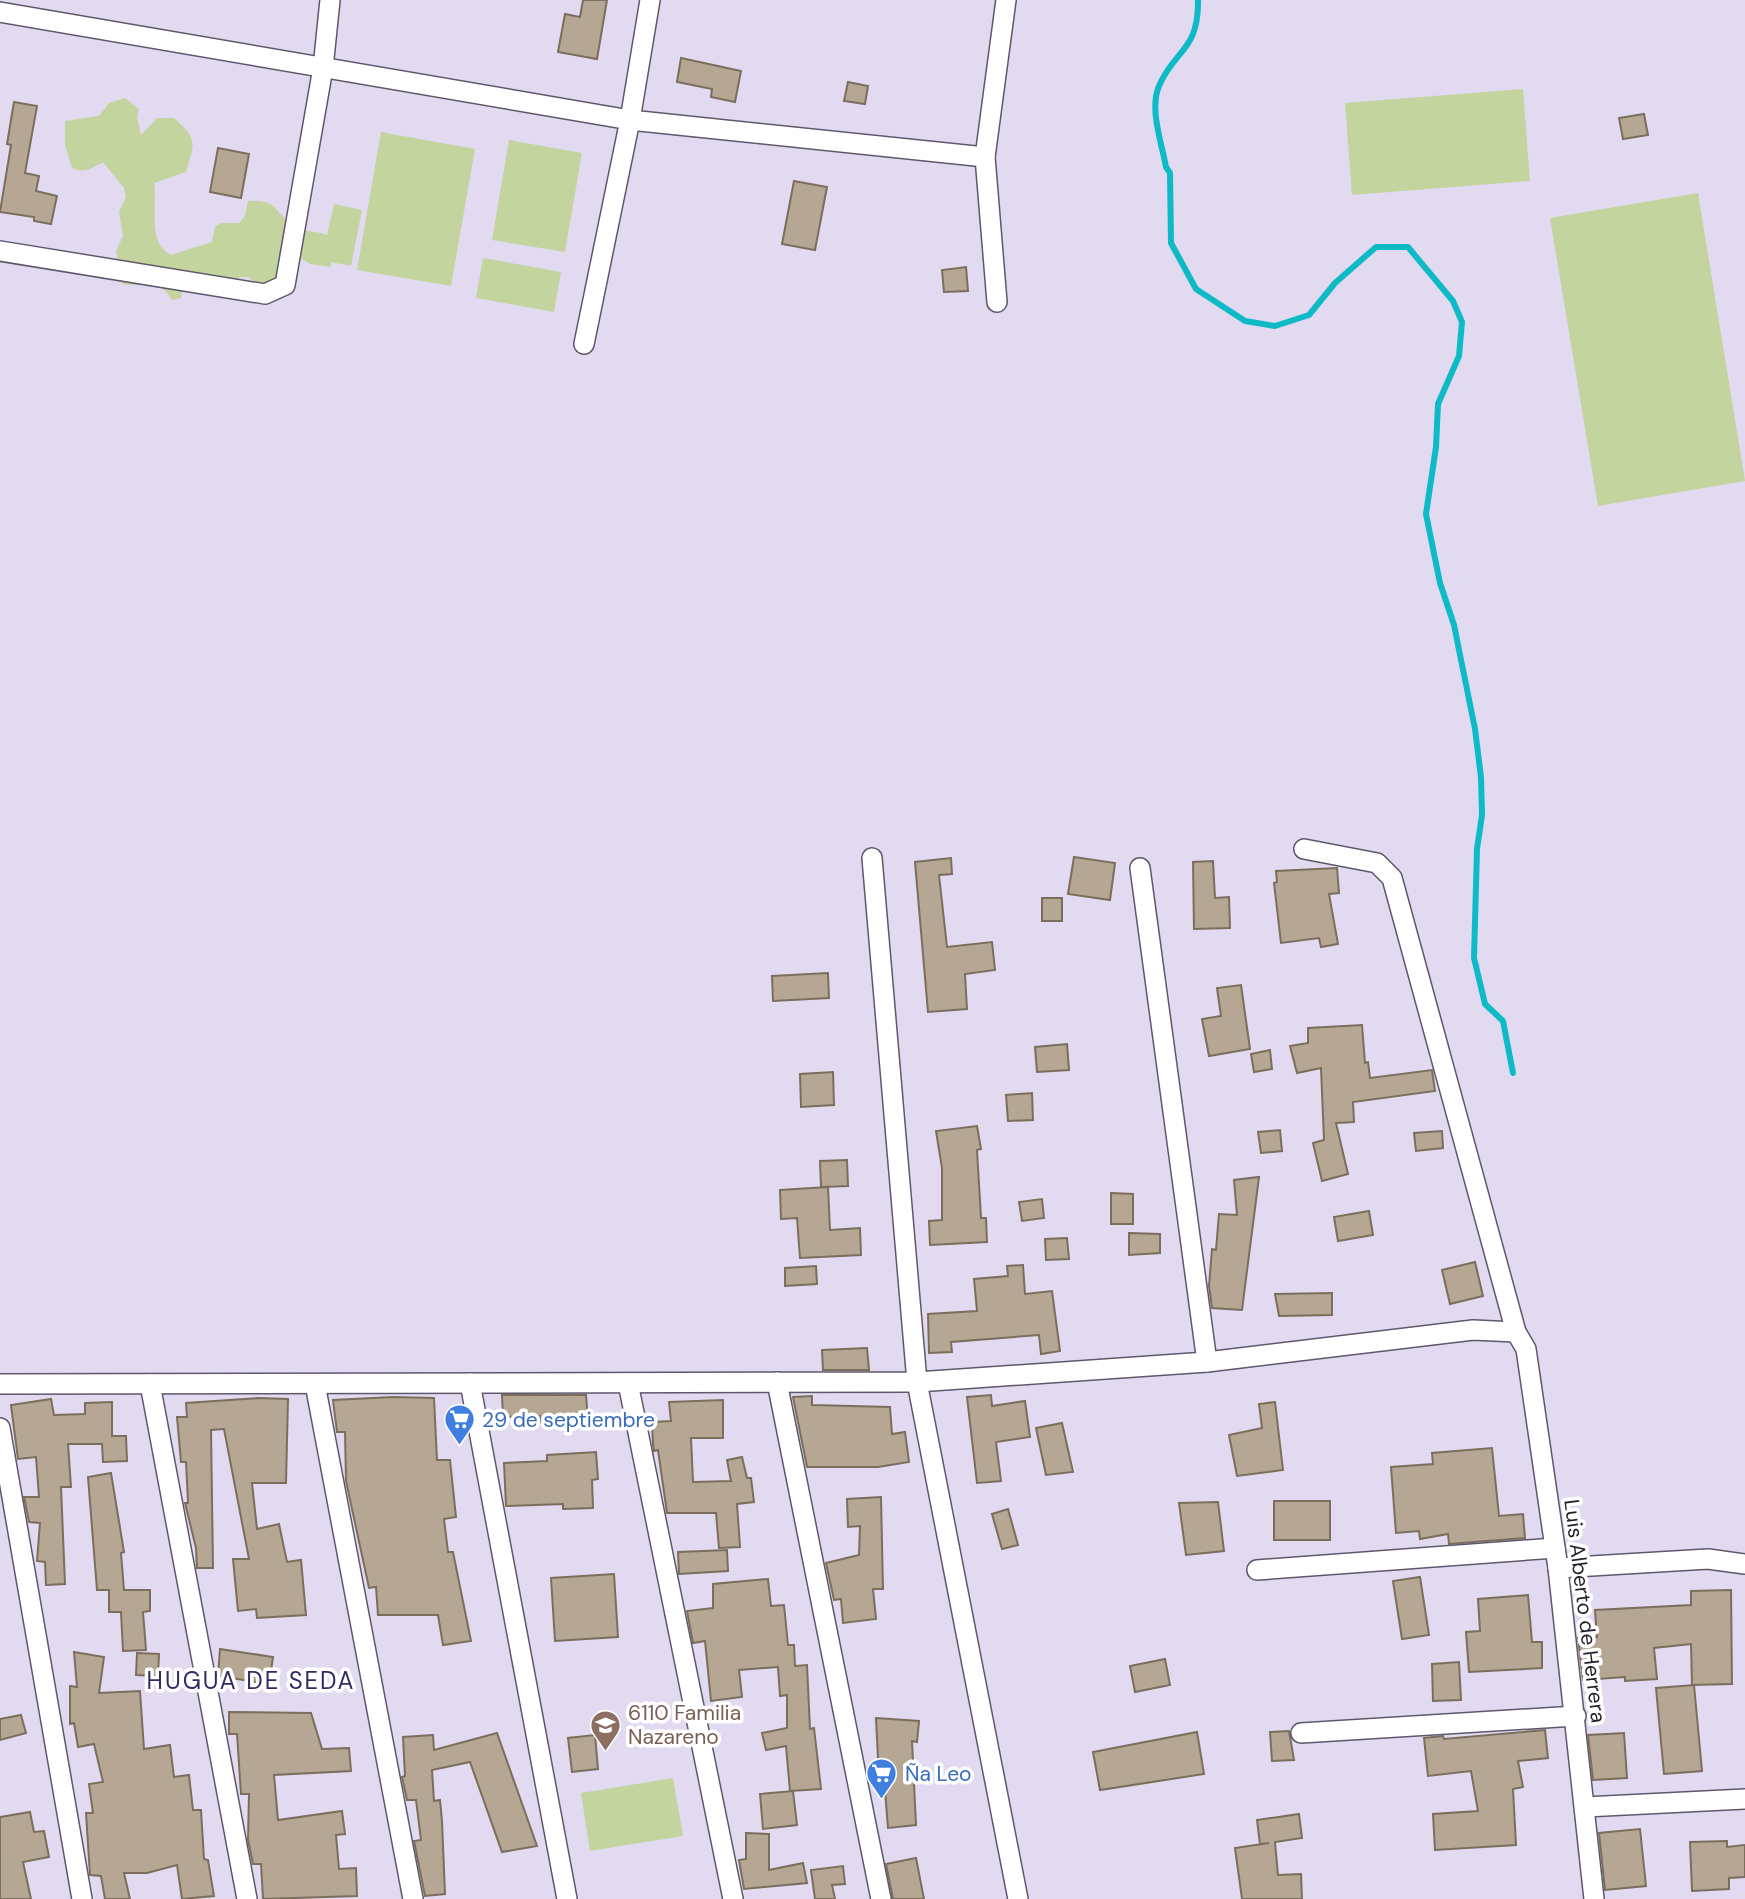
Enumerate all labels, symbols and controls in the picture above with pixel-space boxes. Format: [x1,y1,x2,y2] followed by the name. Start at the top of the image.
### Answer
[442,1403,476,1447] supermarket icon: 29 de septiembre
[482,1406,655,1434] place label: 29 de septiembre
[1557,1498,1613,1724] street label: Luis Alberto de Herrera
[147,1665,355,1696] district label: HUGUA DE SEDA
[628,1699,741,1751] place label: 6110 Familia Nazareno
[588,1708,622,1752] school or university icon: 6110 Familia Nazareno
[865,1757,899,1801] supermarket icon: Ña Leo
[905,1760,972,1788] place label: Ña Leo

